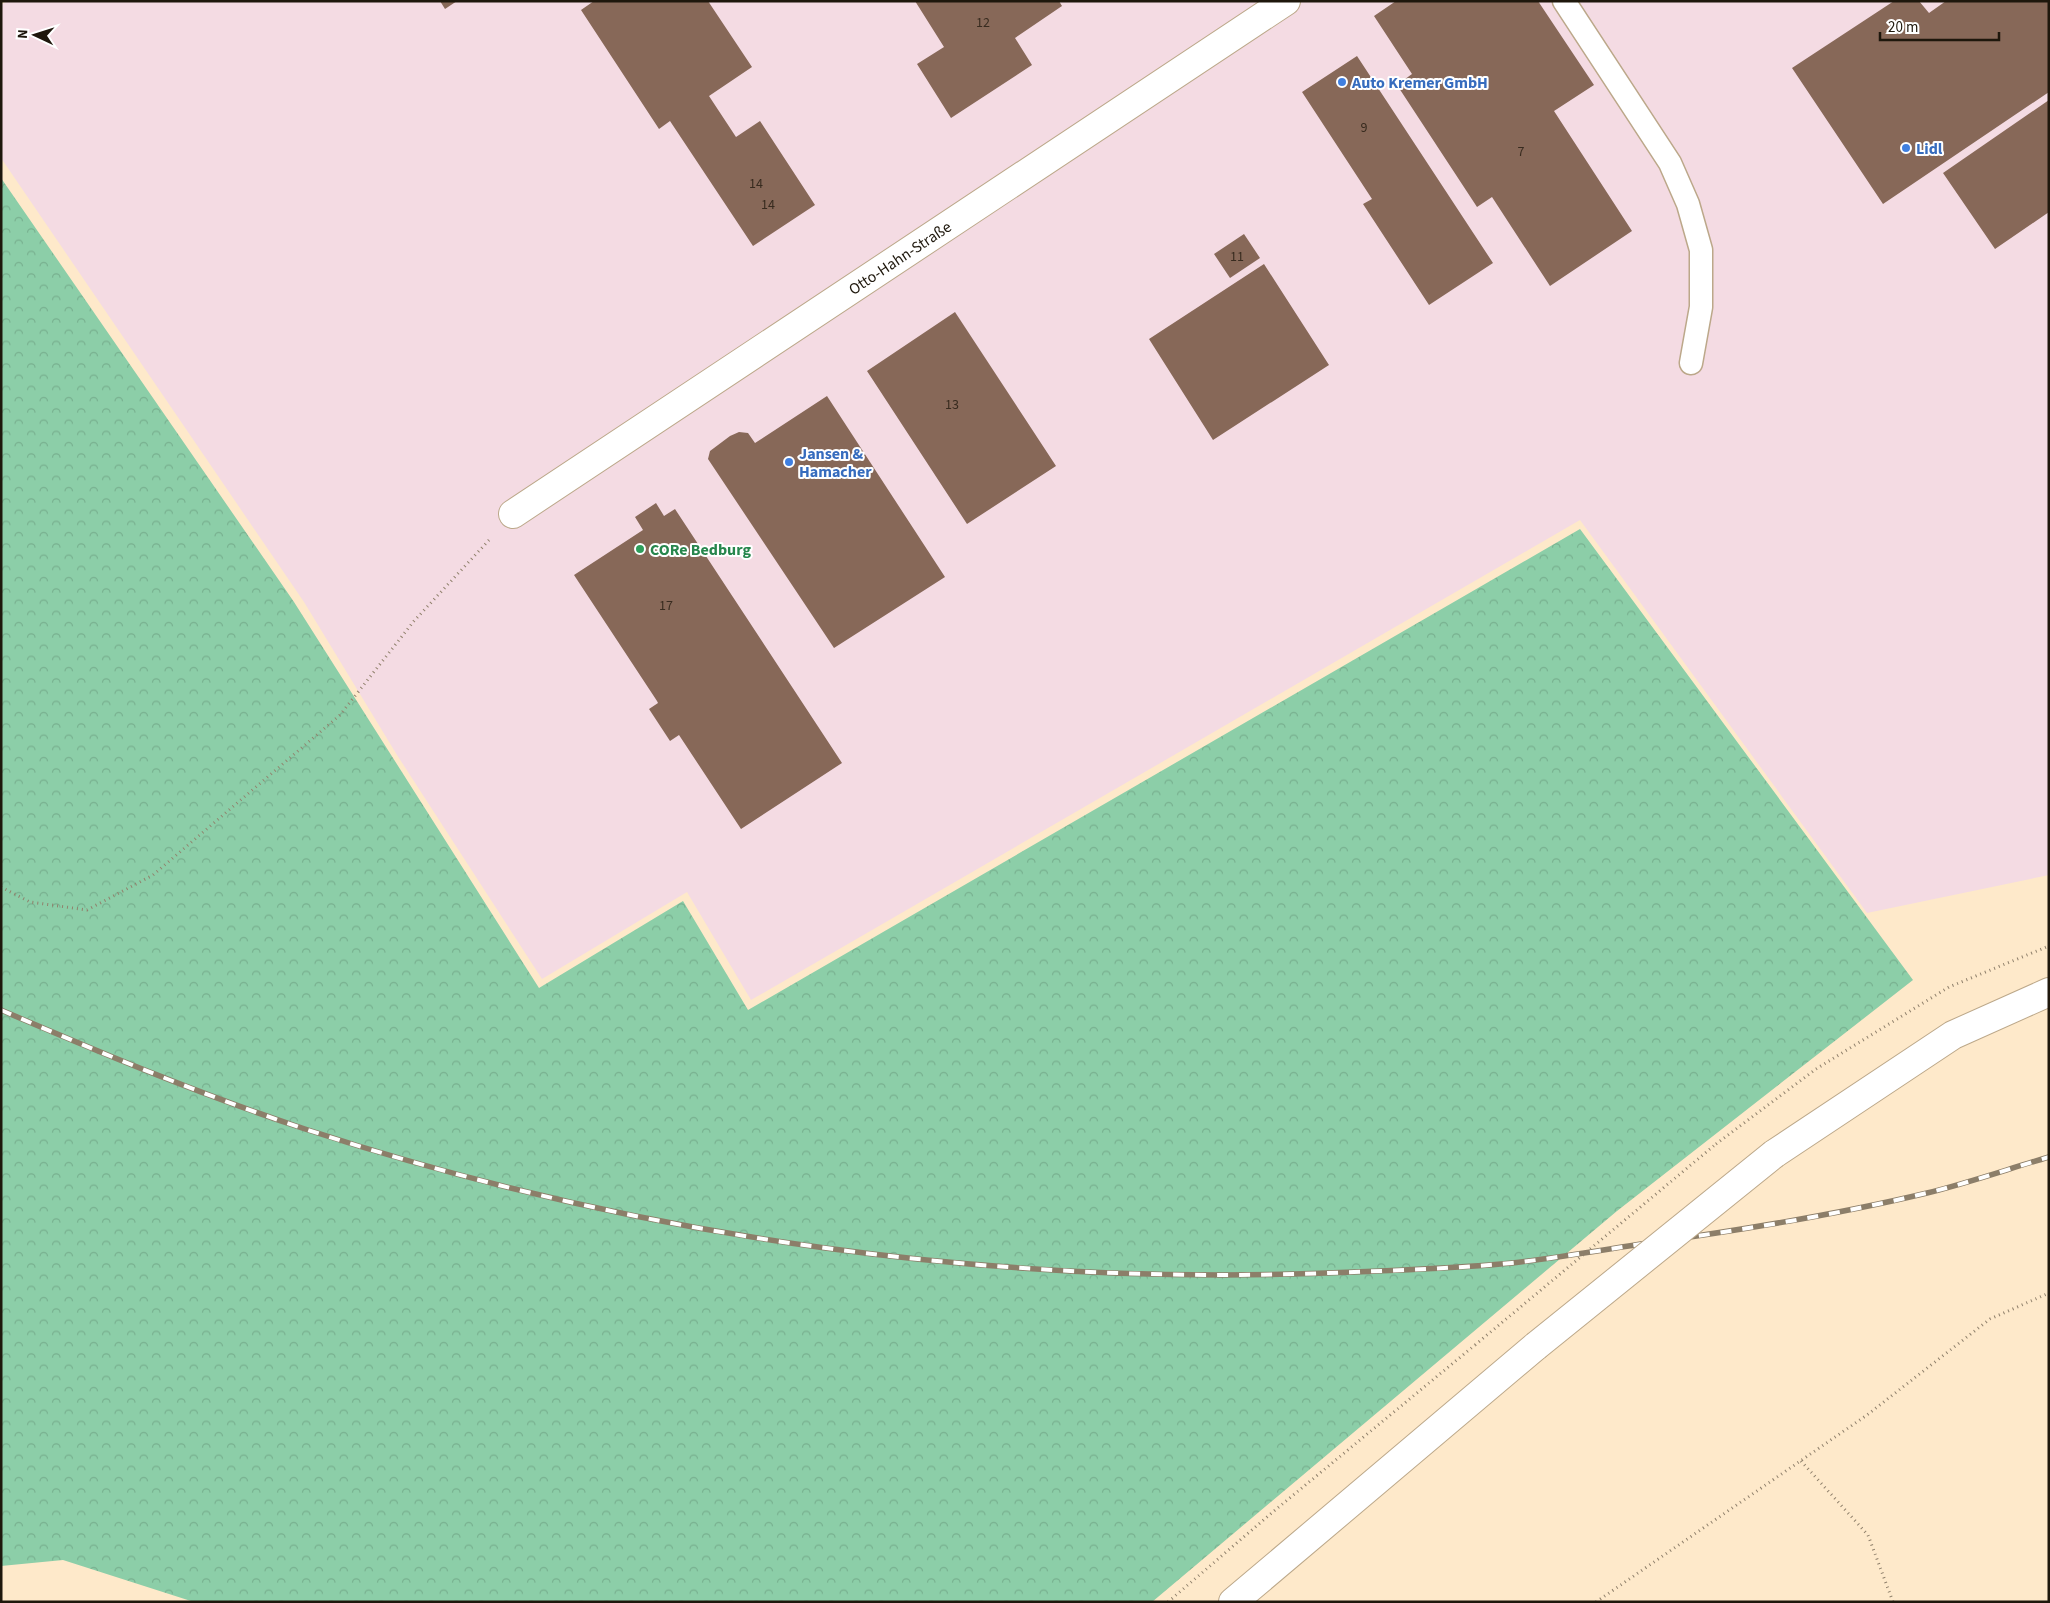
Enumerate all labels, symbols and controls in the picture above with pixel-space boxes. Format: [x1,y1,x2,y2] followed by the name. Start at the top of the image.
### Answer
[10,10,60,60] north arrow
[1880,10,1999,42] scale bar
[976,13,990,33] house number: 12
[1888,17,1918,38] text: 20 m
[13,29,33,40] text: N
[1351,72,1488,94] place label: Auto Kremer GmbH
[1336,76,1348,88] marker: Auto Kremer GmbH
[1361,118,1368,138] house number: 9
[1916,138,1943,160] place label: Lidl
[1518,142,1525,162] house number: 7
[1900,142,1912,154] marker: Lidl
[749,174,763,194] house number: 14
[761,195,775,215] house number: 14
[844,216,956,300] street label: Otto-Hahn-Straße
[1230,247,1244,267] house number: 11
[945,395,959,415] house number: 13
[799,443,872,483] place label: Jansen & Hamacher
[783,456,795,468] marker: Jansen & Hamacher
[650,539,751,561] place label: CORe Bedburg
[634,543,646,555] marker: CORe Bedburg
[659,596,673,616] house number: 17

